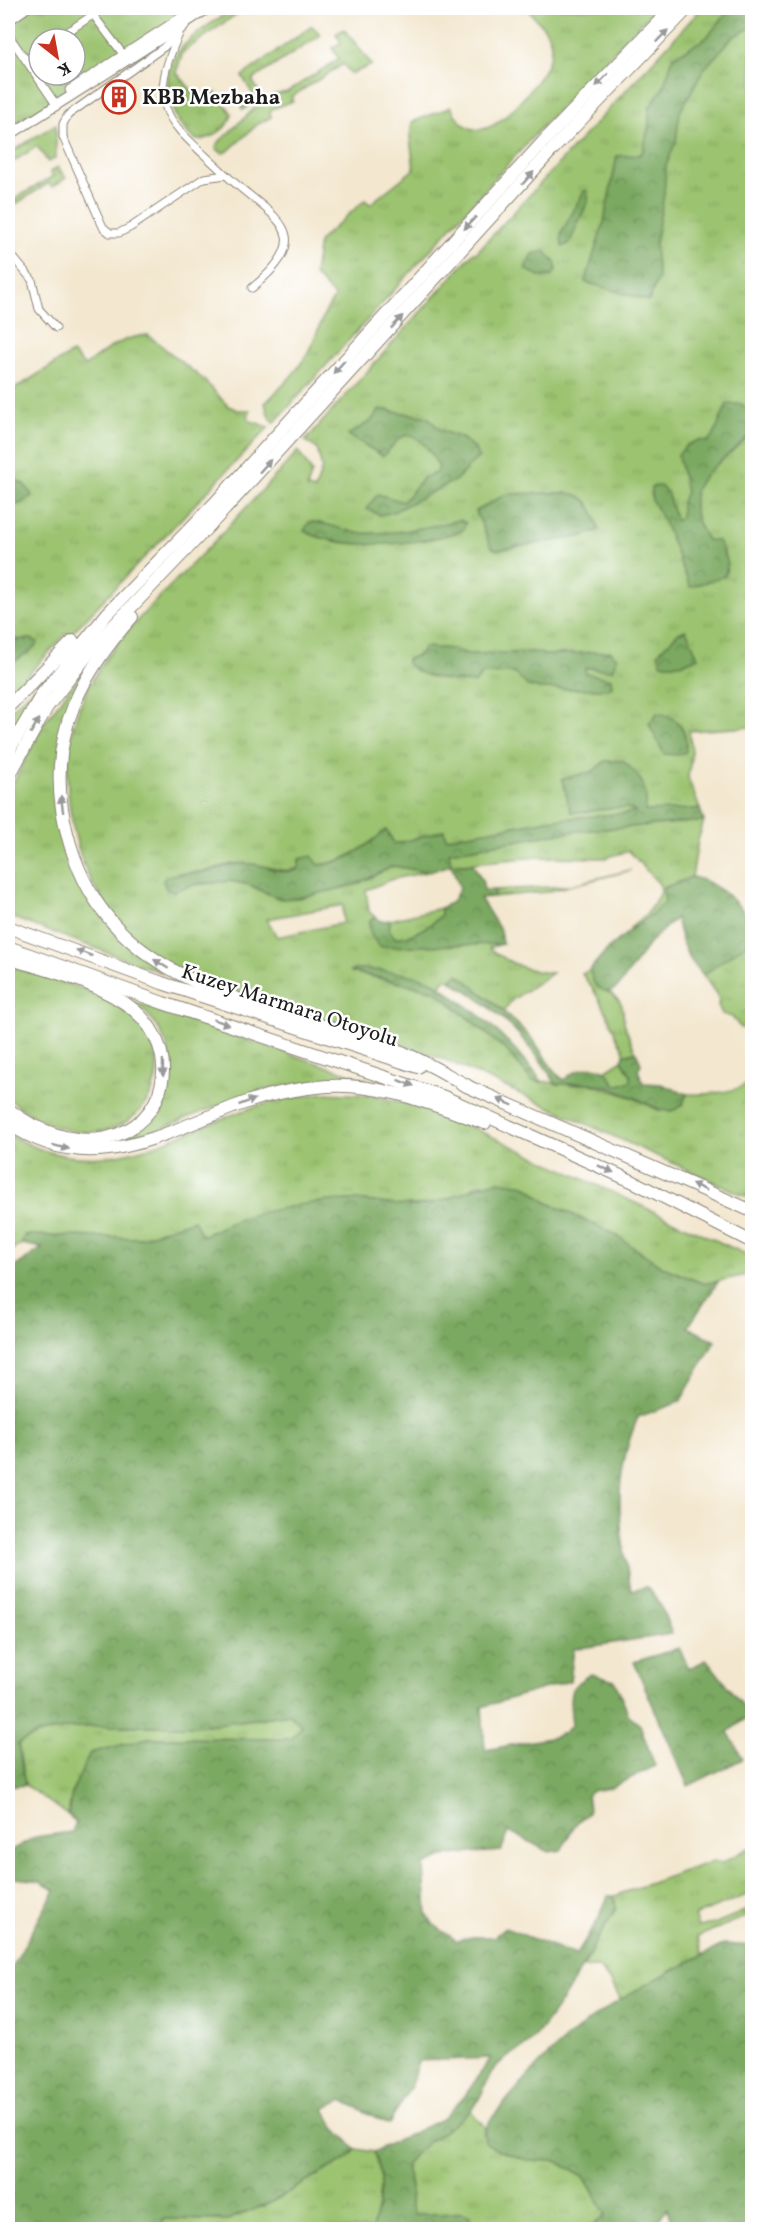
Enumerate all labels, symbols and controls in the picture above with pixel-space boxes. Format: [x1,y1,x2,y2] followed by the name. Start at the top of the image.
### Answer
[27,27,87,87] north arrow
[654,29,668,43] one-way arrow
[53,56,74,81] text: K
[596,73,610,87] one-way arrow
[101,79,137,115] building icon: KBB Mezbaha
[142,84,280,113] place label: KBB Mezbaha
[521,170,535,185] one-way arrow
[463,216,477,231] one-way arrow
[390,315,403,330] one-way arrow
[332,360,346,375] one-way arrow
[258,459,271,474] one-way arrow
[30,717,40,734] one-way arrow
[57,794,66,813] one-way arrow
[75,948,93,958] one-way arrow
[152,958,169,969] one-way arrow
[177,958,402,1055] street label: Kuzey Marmara Otoyolu
[212,1018,230,1027] one-way arrow
[158,1059,168,1078] one-way arrow
[397,1079,415,1089] one-way arrow
[238,1097,256,1107] one-way arrow
[496,1097,514,1107] one-way arrow
[51,1142,70,1152] one-way arrow
[597,1165,614,1174] one-way arrow
[691,1182,708,1191] one-way arrow

